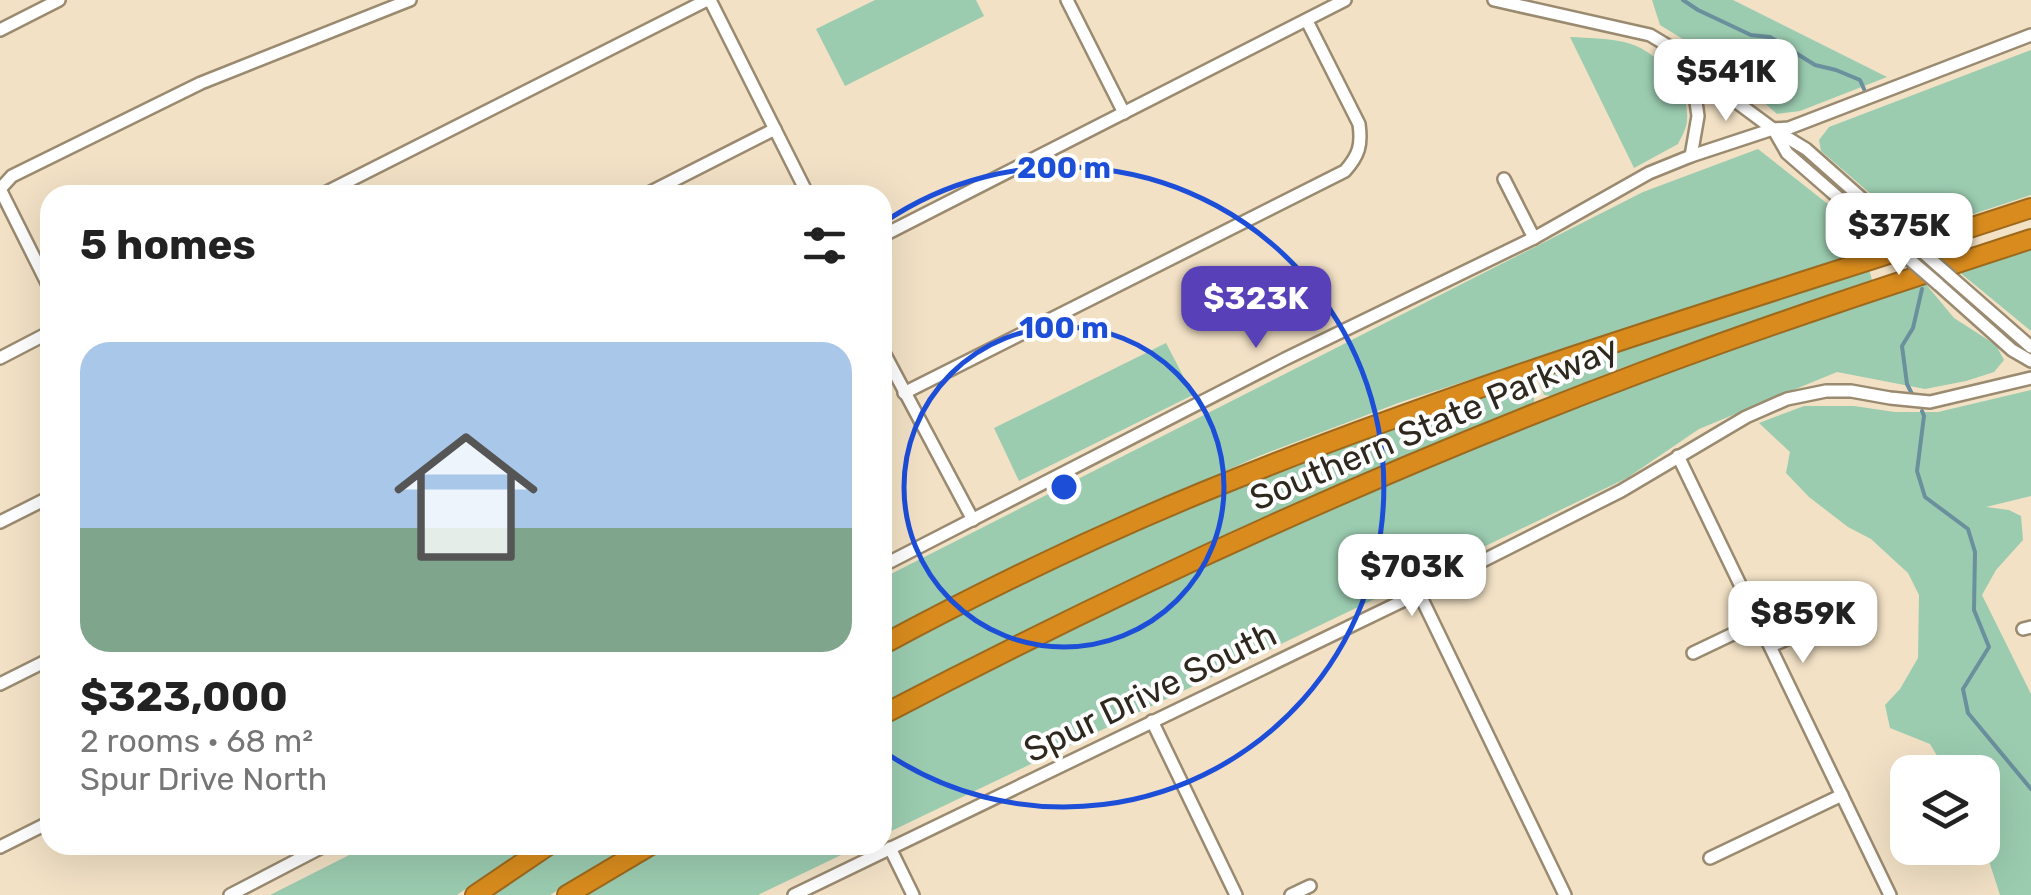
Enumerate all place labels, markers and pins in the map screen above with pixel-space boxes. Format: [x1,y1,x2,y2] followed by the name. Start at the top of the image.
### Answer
[1656,39,1796,124] pin: $541K
[1829,193,1969,278] pin: $375K
[1186,266,1326,351] pin: $323K
[1046,469,1082,505] centre of rings
[1342,534,1482,619] pin: $703K
[1733,581,1873,666] pin: $859K

